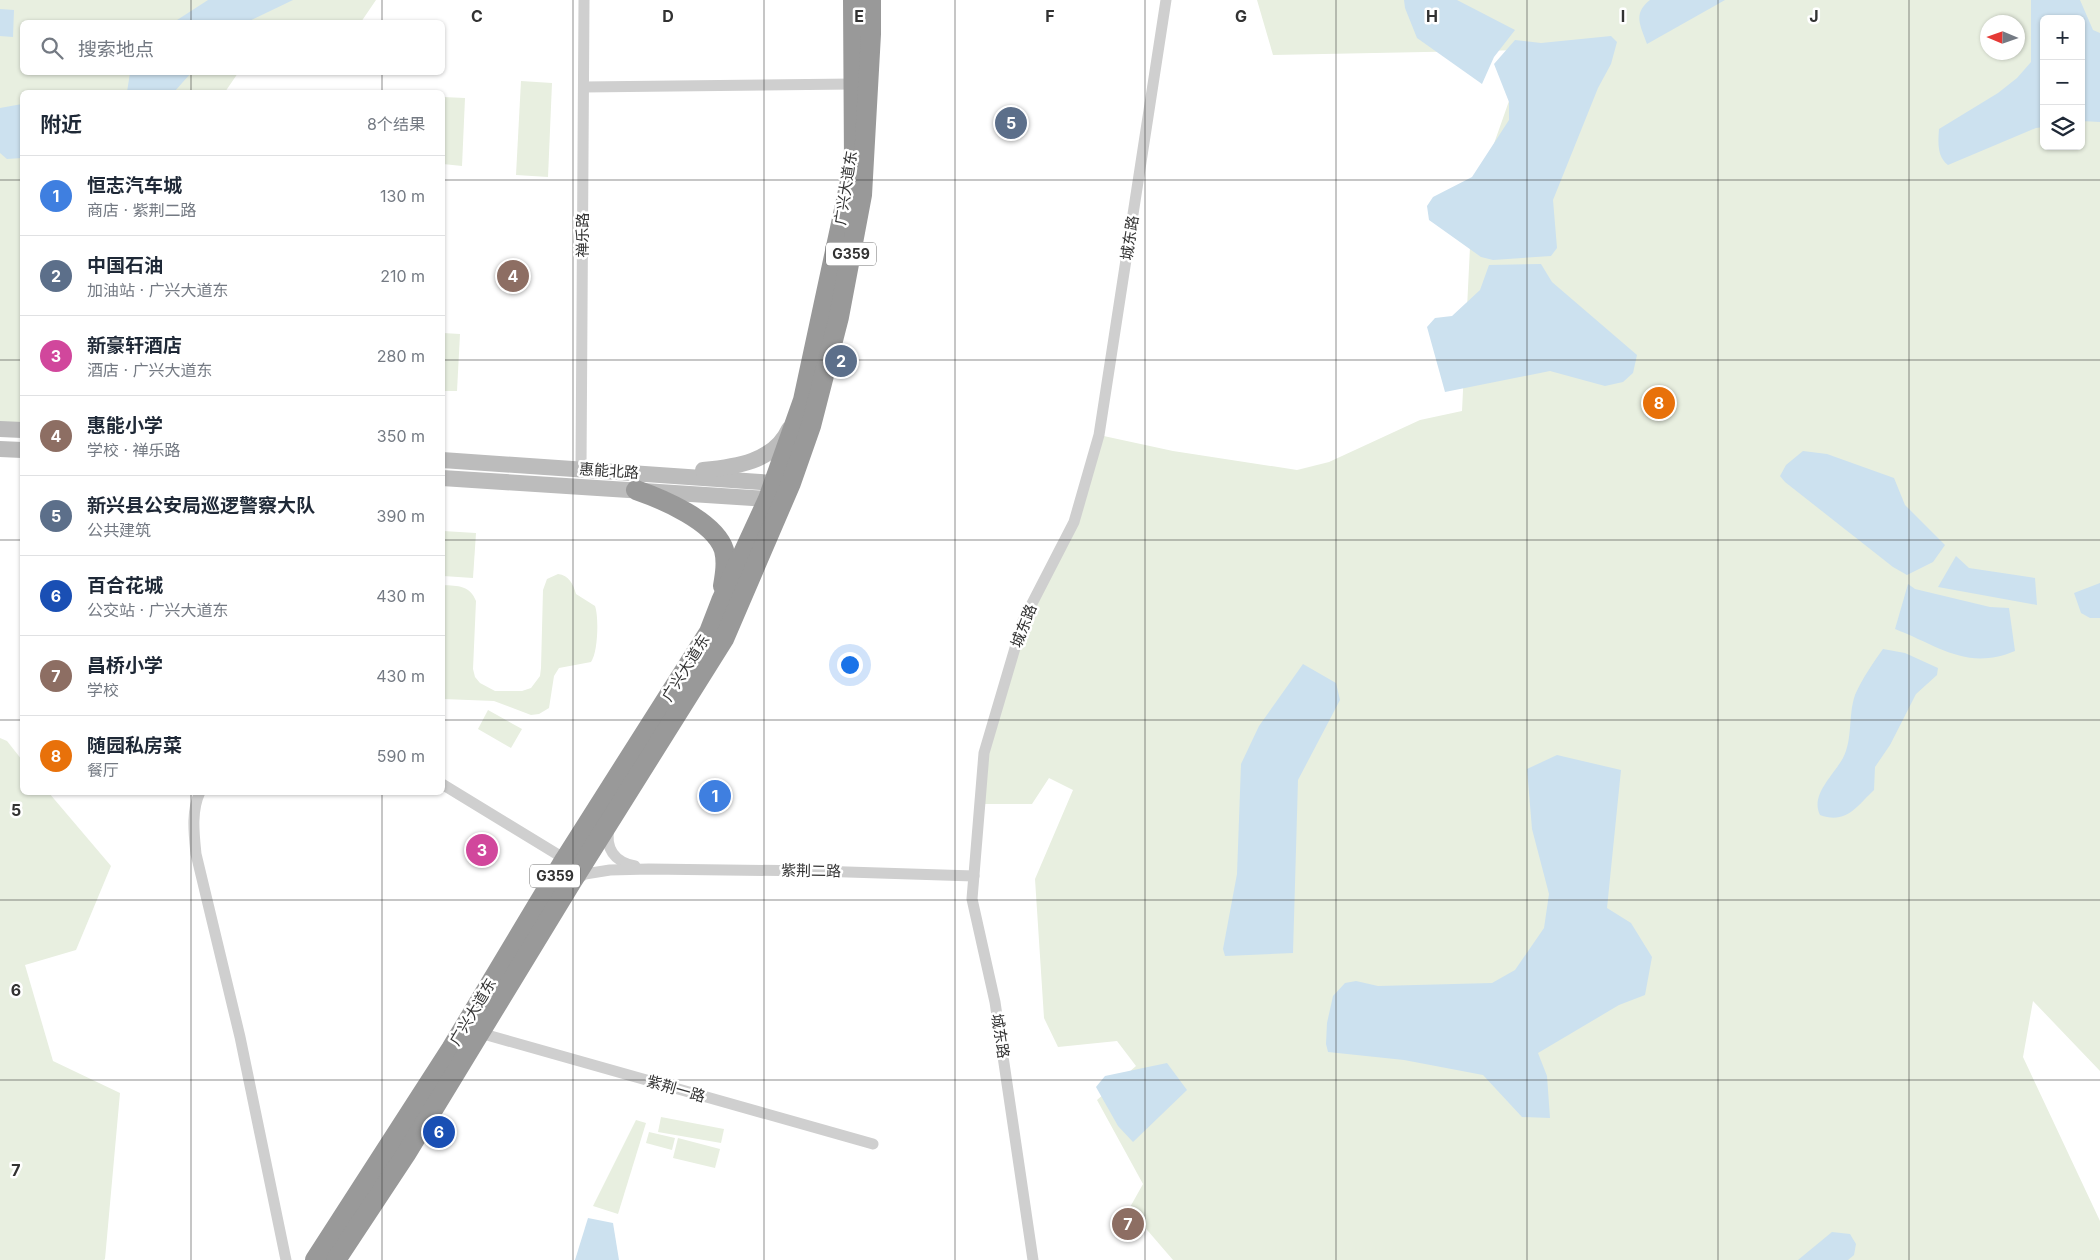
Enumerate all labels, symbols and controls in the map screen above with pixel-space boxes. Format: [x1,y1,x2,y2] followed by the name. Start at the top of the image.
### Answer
[471,6,483,26] text: C
[662,6,674,26] text: D
[854,6,864,26] text: E
[1045,6,1055,26] text: F
[1235,6,1247,26] text: G
[1426,6,1438,26] text: H
[1621,6,1625,26] text: I
[1809,6,1819,26] text: J
[1980,15,2025,60] north arrow
[2040,15,2085,150] map controls
[2040,15,2085,60] button: +
[20,20,445,75] search box
[38,34,66,62] icon: search
[78,38,154,61] text: 搜索地点
[2040,60,2085,105] button: −
[995,104,1027,142] pin: 5
[2040,105,2085,150] button: layers
[40,112,82,137] text: 附近
[367,114,425,134] text: 8个结果
[830,149,861,226] street label: 广兴大道东
[87,174,182,197] text: 恒志汽车城
[53,186,59,206] text: 1
[380,186,425,206] text: 130 m
[87,200,197,220] text: 商店 · 紫荆二路
[573,212,592,258] street label: 禅乐路
[1117,214,1142,262] street label: 城东路
[826,242,876,266] road number: G359
[87,254,163,277] text: 中国石油
[497,257,529,295] pin: 4
[51,266,61,286] text: 2
[380,266,425,286] text: 210 m
[87,280,229,300] text: 加油站 · 广兴大道东
[87,334,182,357] text: 新豪轩酒店
[825,342,857,380] pin: 2
[51,346,61,366] text: 3
[377,346,425,366] text: 280 m
[87,360,213,380] text: 酒店 · 广兴大道东
[1643,384,1675,422] pin: 8
[87,414,163,437] text: 惠能小学
[51,426,61,446] text: 4
[377,426,425,446] text: 350 m
[87,440,181,460] text: 学校 · 禅乐路
[578,459,640,482] street label: 惠能北路
[87,494,315,517] text: 新兴县公安局巡逻警察大队
[51,506,61,526] text: 5
[377,506,425,526] text: 390 m
[87,520,151,540] text: 公共建筑
[87,574,163,597] text: 百合花城
[51,586,61,606] text: 6
[376,586,425,606] text: 430 m
[87,600,229,620] text: 公交站 · 广兴大道东
[1007,601,1040,650] street label: 城东路
[658,631,714,705] street label: 广兴大道东
[837,652,863,678] your location
[87,654,163,677] text: 昌桥小学
[51,666,61,686] text: 7
[376,666,425,686] text: 430 m
[87,680,119,700] text: 学校
[87,734,182,757] text: 随园私房菜
[51,746,61,766] text: 8
[377,746,425,766] text: 590 m
[87,760,119,780] text: 餐厅
[699,777,731,815] pin: 1
[11,800,21,820] text: 5
[466,831,498,869] pin: 3
[781,860,841,881] street label: 紫荆二路
[530,864,580,888] road number: G359
[445,975,500,1049] street label: 广兴大道东
[11,980,21,1000] text: 6
[988,1012,1013,1060] street label: 城东路
[645,1071,708,1106] street label: 紫荆一路
[423,1113,455,1151] pin: 6
[11,1160,21,1180] text: 7
[1112,1205,1144,1243] pin: 7

